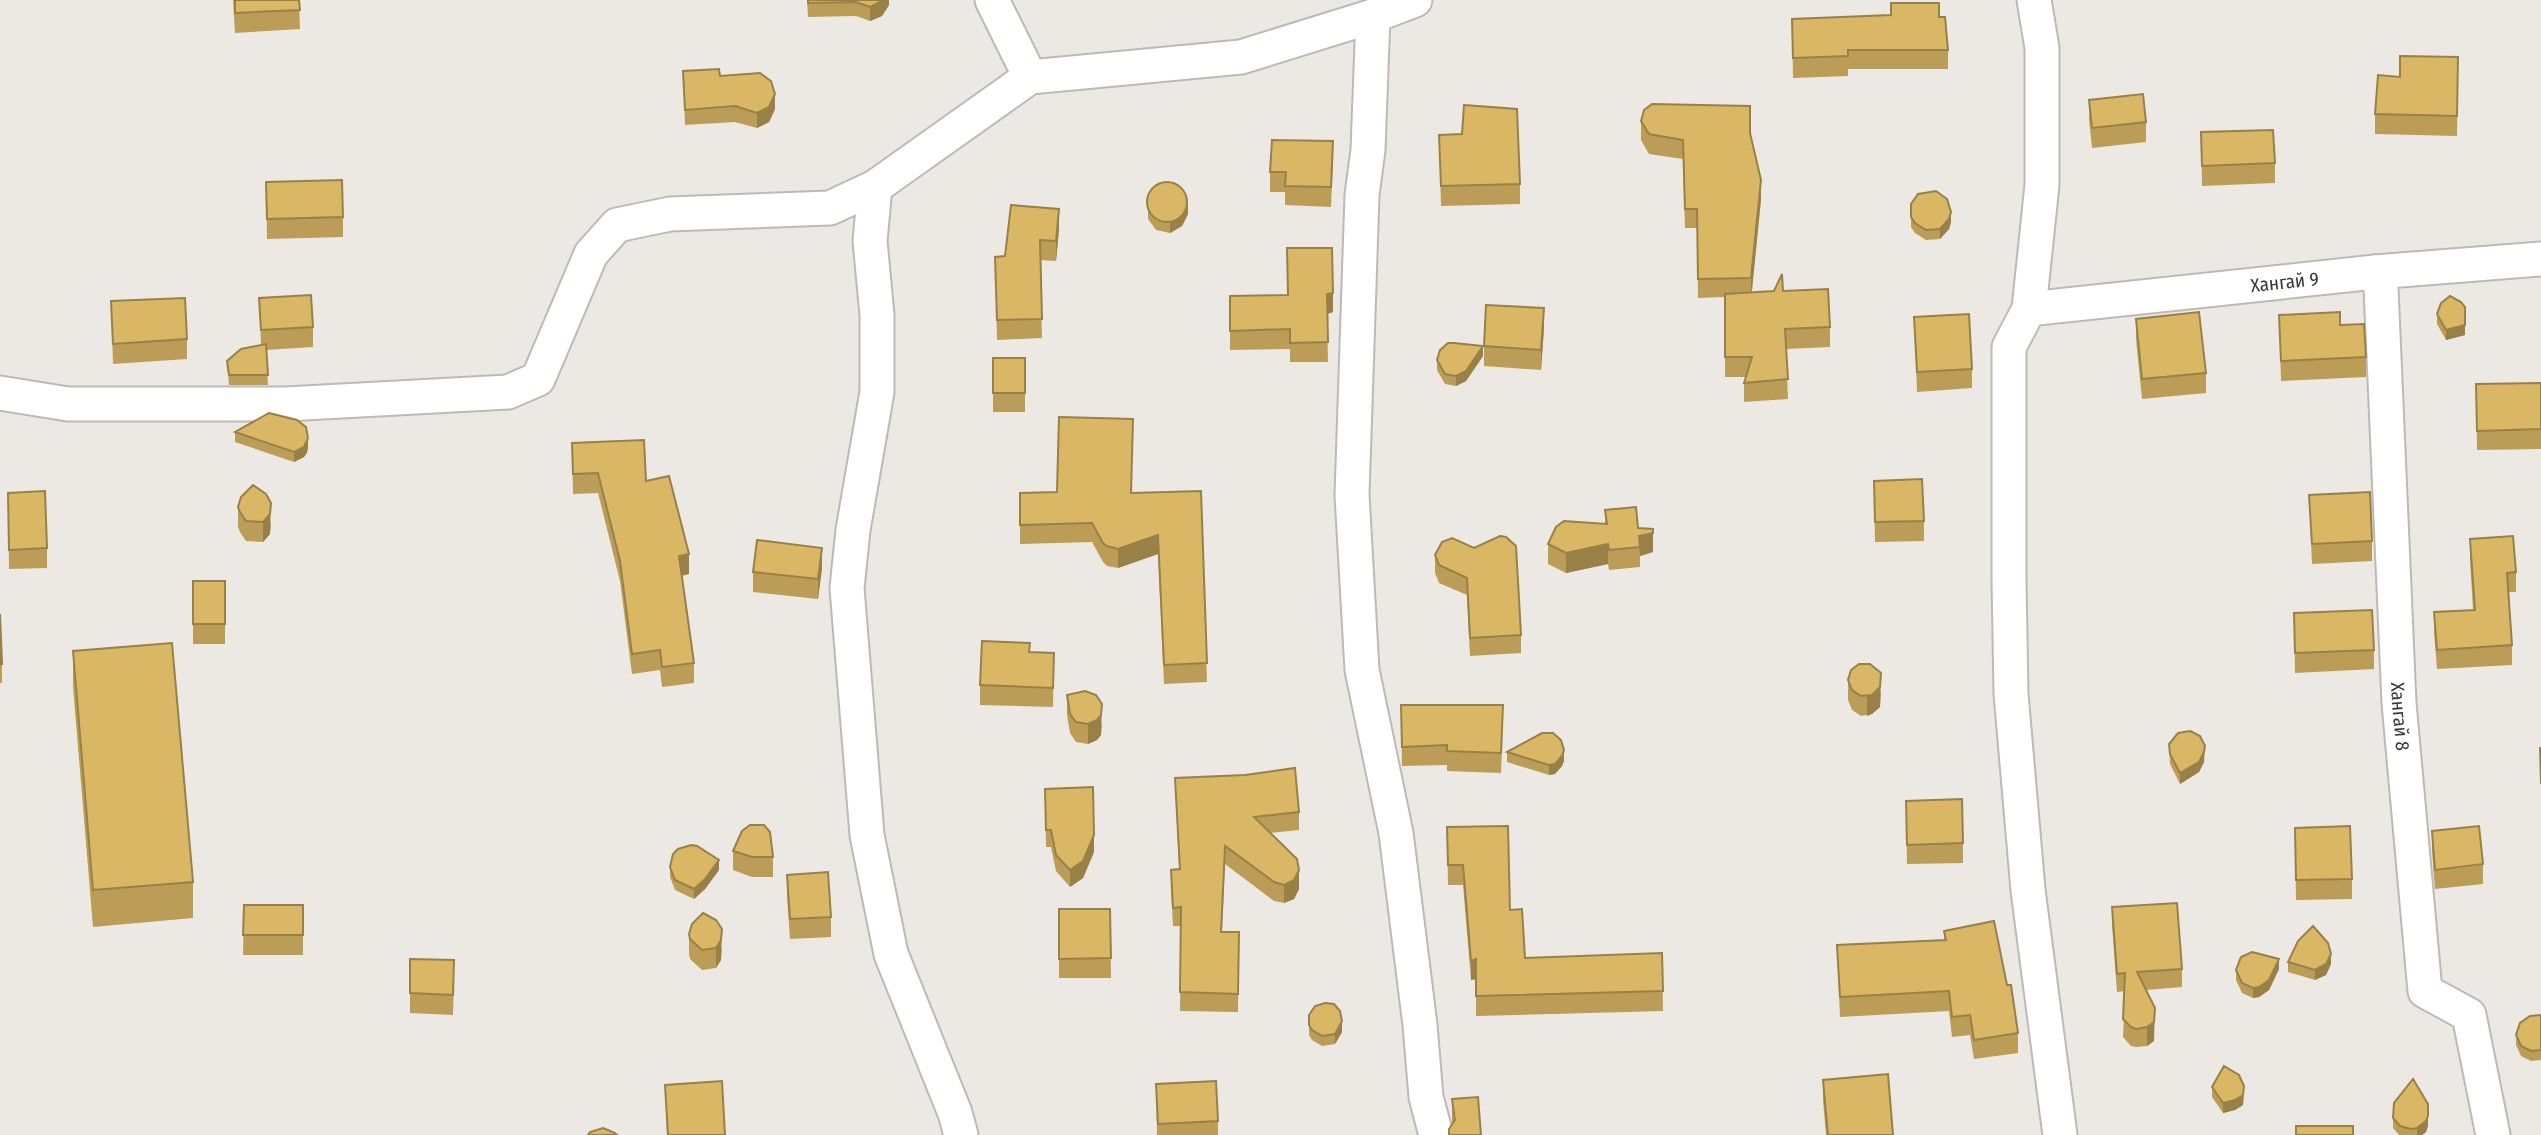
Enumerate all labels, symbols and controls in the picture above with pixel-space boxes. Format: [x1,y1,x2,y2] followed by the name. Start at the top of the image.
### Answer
[2249,267,2320,297] street label: Хангай 9
[2386,682,2414,752] street label: Хангай 8

